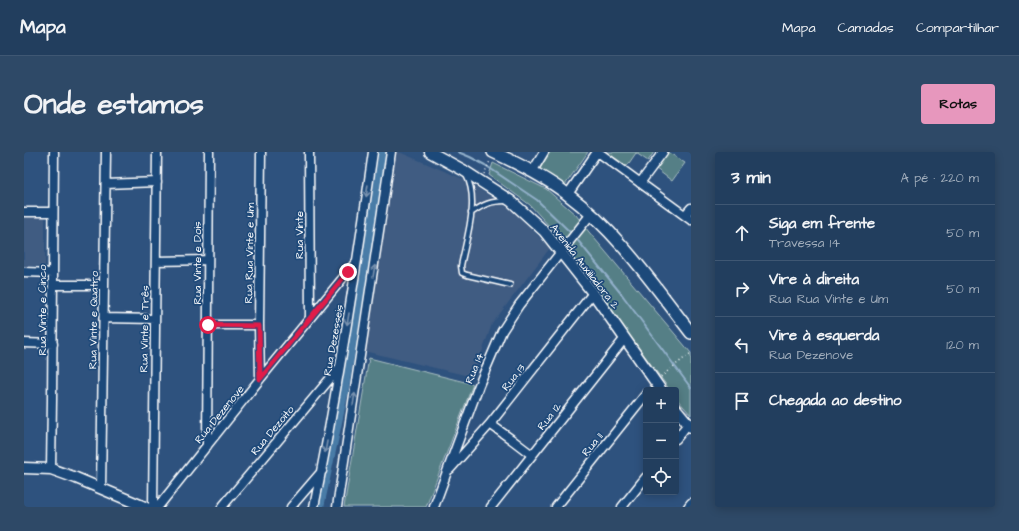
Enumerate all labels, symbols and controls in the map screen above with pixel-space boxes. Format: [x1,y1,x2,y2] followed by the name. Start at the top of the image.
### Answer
[20,14,66,41] text: Mapa
[782,18,816,38] text: Mapa
[838,18,894,38] text: Camadas
[916,18,999,38] text: Compartilhar
[921,84,995,124] button: Rotas
[24,85,204,124] text: Onde estamos
[731,166,771,190] text: 3 min
[901,169,979,187] text: A pé · 220 m
[363,184,371,197] one-way arrow
[241,202,258,304] street label: Rua Rua Vinte e Um
[292,211,307,259] street label: Rua Vinte
[769,213,875,234] text: Siga em frente
[190,221,205,305] street label: Rua Vinte e Dois
[547,221,623,313] street label: Avenida Auxiliadora 2
[731,222,753,244] icon: ahead
[946,224,979,242] text: 50 m
[769,234,840,252] text: Travessa 14
[339,263,357,281] route end
[35,264,50,355] street label: Rua Vinte e Cinco
[370,265,378,278] one-way arrow
[769,269,859,290] text: Vire à direita
[85,270,102,369] street label: Rua Vinte e Quatro
[731,278,753,300] icon: right
[946,280,979,298] text: 50 m
[136,285,153,373] street label: Rua Vinte e Três
[769,290,888,308] text: Rua Rua Vinte e Um
[320,303,347,377] street label: Rua Dezesseis
[343,312,351,325] one-way arrow
[199,316,217,334] route start
[769,325,879,346] text: Vire à esquerda
[731,334,753,356] icon: left
[946,336,979,354] text: 120 m
[769,346,853,364] text: Rua Dezenove
[461,350,488,386] street label: Rua 14
[498,360,529,394] street label: Rua 13
[191,382,248,447] street label: Rua Dezenove
[643,387,679,495] map controls
[643,387,679,423] button: +
[731,390,753,412] icon: arrive
[769,390,902,411] text: Chegada ao destino
[350,393,358,406] one-way arrow
[534,399,565,433] street label: Rua 12
[247,402,298,458] street label: Rua Dezoito
[643,423,679,459] button: −
[578,429,607,459] street label: Rua 11
[322,440,330,453] one-way arrow
[643,459,679,495] button: locate

